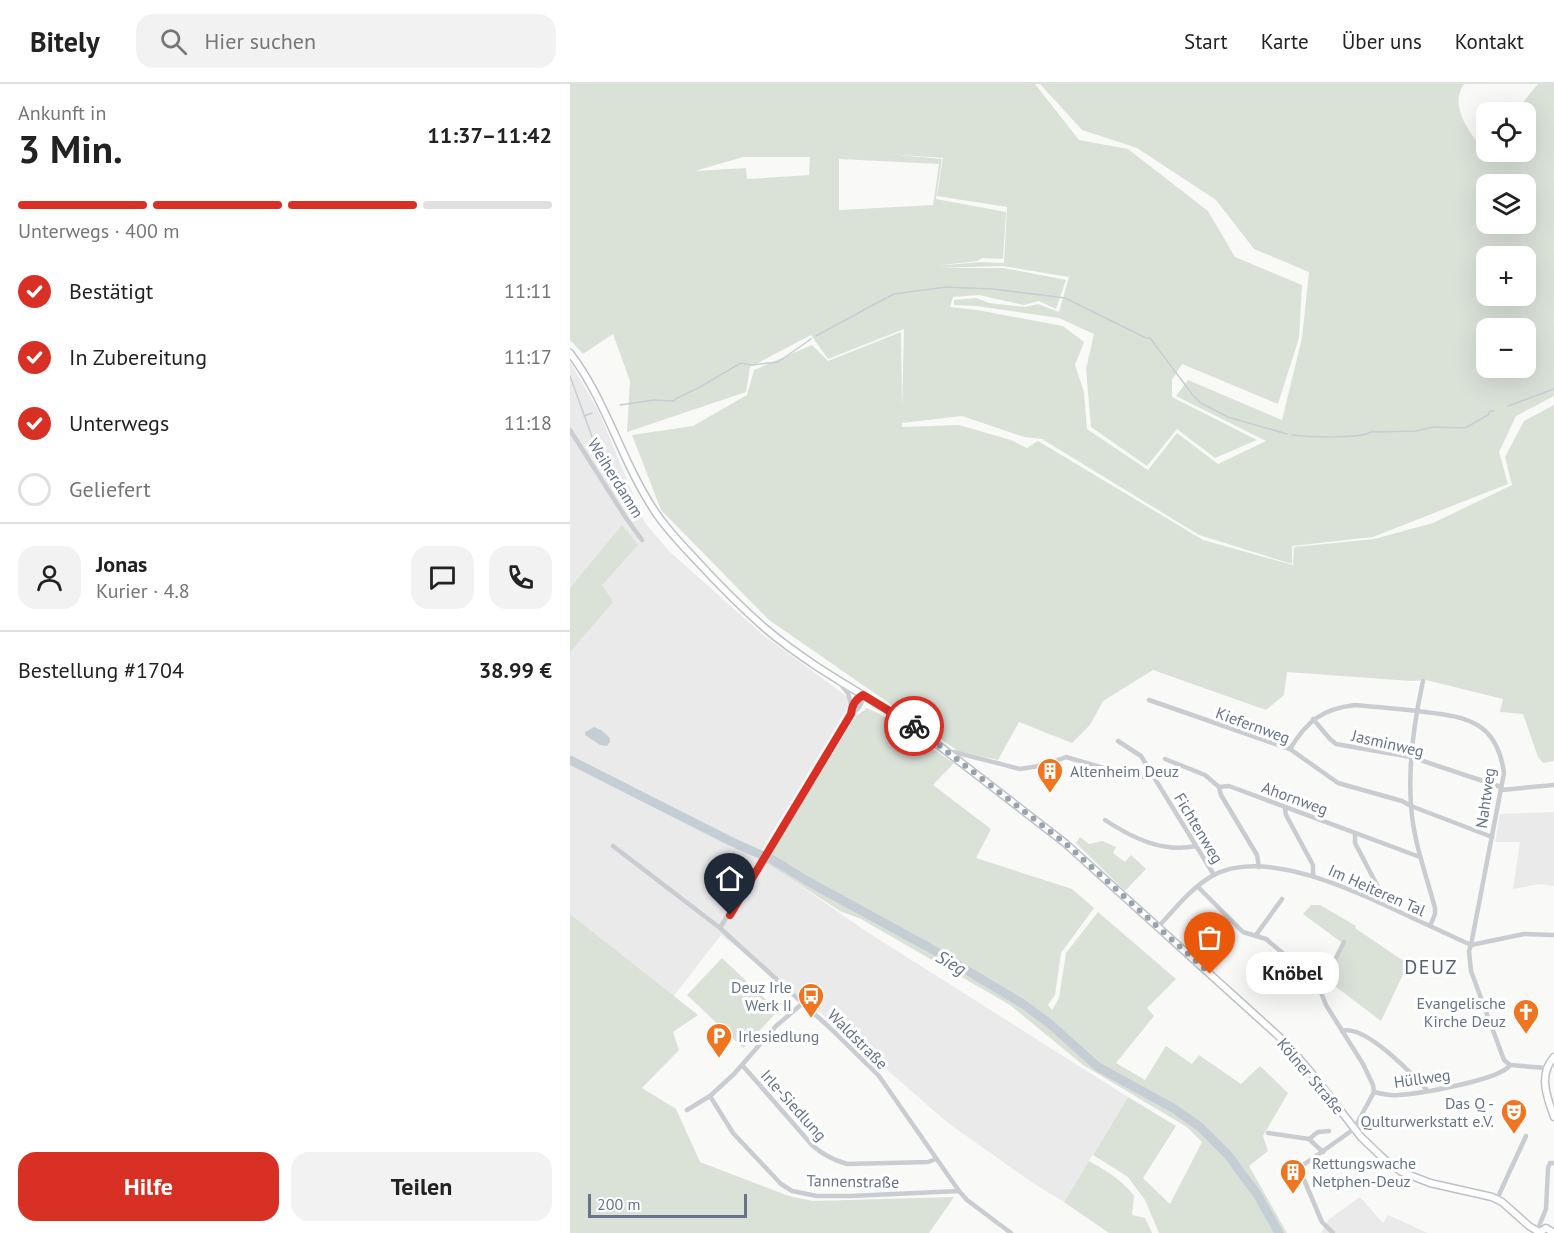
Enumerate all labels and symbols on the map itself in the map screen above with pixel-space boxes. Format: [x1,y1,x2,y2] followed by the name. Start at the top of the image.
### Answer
[584,435,648,521] street label: Weiherdamm
[884,696,944,756] courier
[1213,702,1293,748] street label: Kiefernweg
[1349,725,1426,761] street label: Jasminweg
[1035,756,1065,794] building icon: Altenheim Deuz
[1070,761,1179,781] place label: Altenheim Deuz
[1471,766,1499,830] street label: Nahtweg
[1259,777,1331,819] street label: Ahornweg
[1170,789,1228,867] street label: Fichtenweg
[704,853,755,915] pin
[1325,860,1429,920] street label: Im Heiteren Tal
[1184,912,1235,974] pin
[932,945,971,980] water label: Sieg
[1246,953,1339,995] callout: Knöbel
[1404,954,1458,980] district label: DEUZ
[731,977,792,1015] place label: Deuz Irle Werk II
[796,981,826,1019] bus stop icon: Deuz Irle Werk II
[1417,993,1506,1031] place label: Evangelische Kirche Deuz
[1511,997,1541,1035] church icon: Evangelische Kirche Deuz
[824,1005,892,1073] street label: Waldstraße
[704,1021,734,1059] parking icon: Irlesiedlung
[738,1026,819,1046] place label: Irlesiedlung
[1273,1034,1349,1118] street label: Kölner Straße
[1392,1064,1452,1092] street label: Hüllweg
[757,1065,831,1145] street label: Irle-Siedlung
[1361,1093,1494,1131] place label: Das Q - Qulturwerkstatt e.V.
[1499,1097,1529,1135] theatre icon: Das Q - Qulturwerkstatt e.V.
[1312,1153,1416,1191] place label: Rettungswache Netphen-Deuz
[1278,1157,1308,1195] building icon: Rettungswache Netphen-Deuz
[807,1170,899,1192] street label: Tannenstraße
[588,1191,747,1218] scale bar

